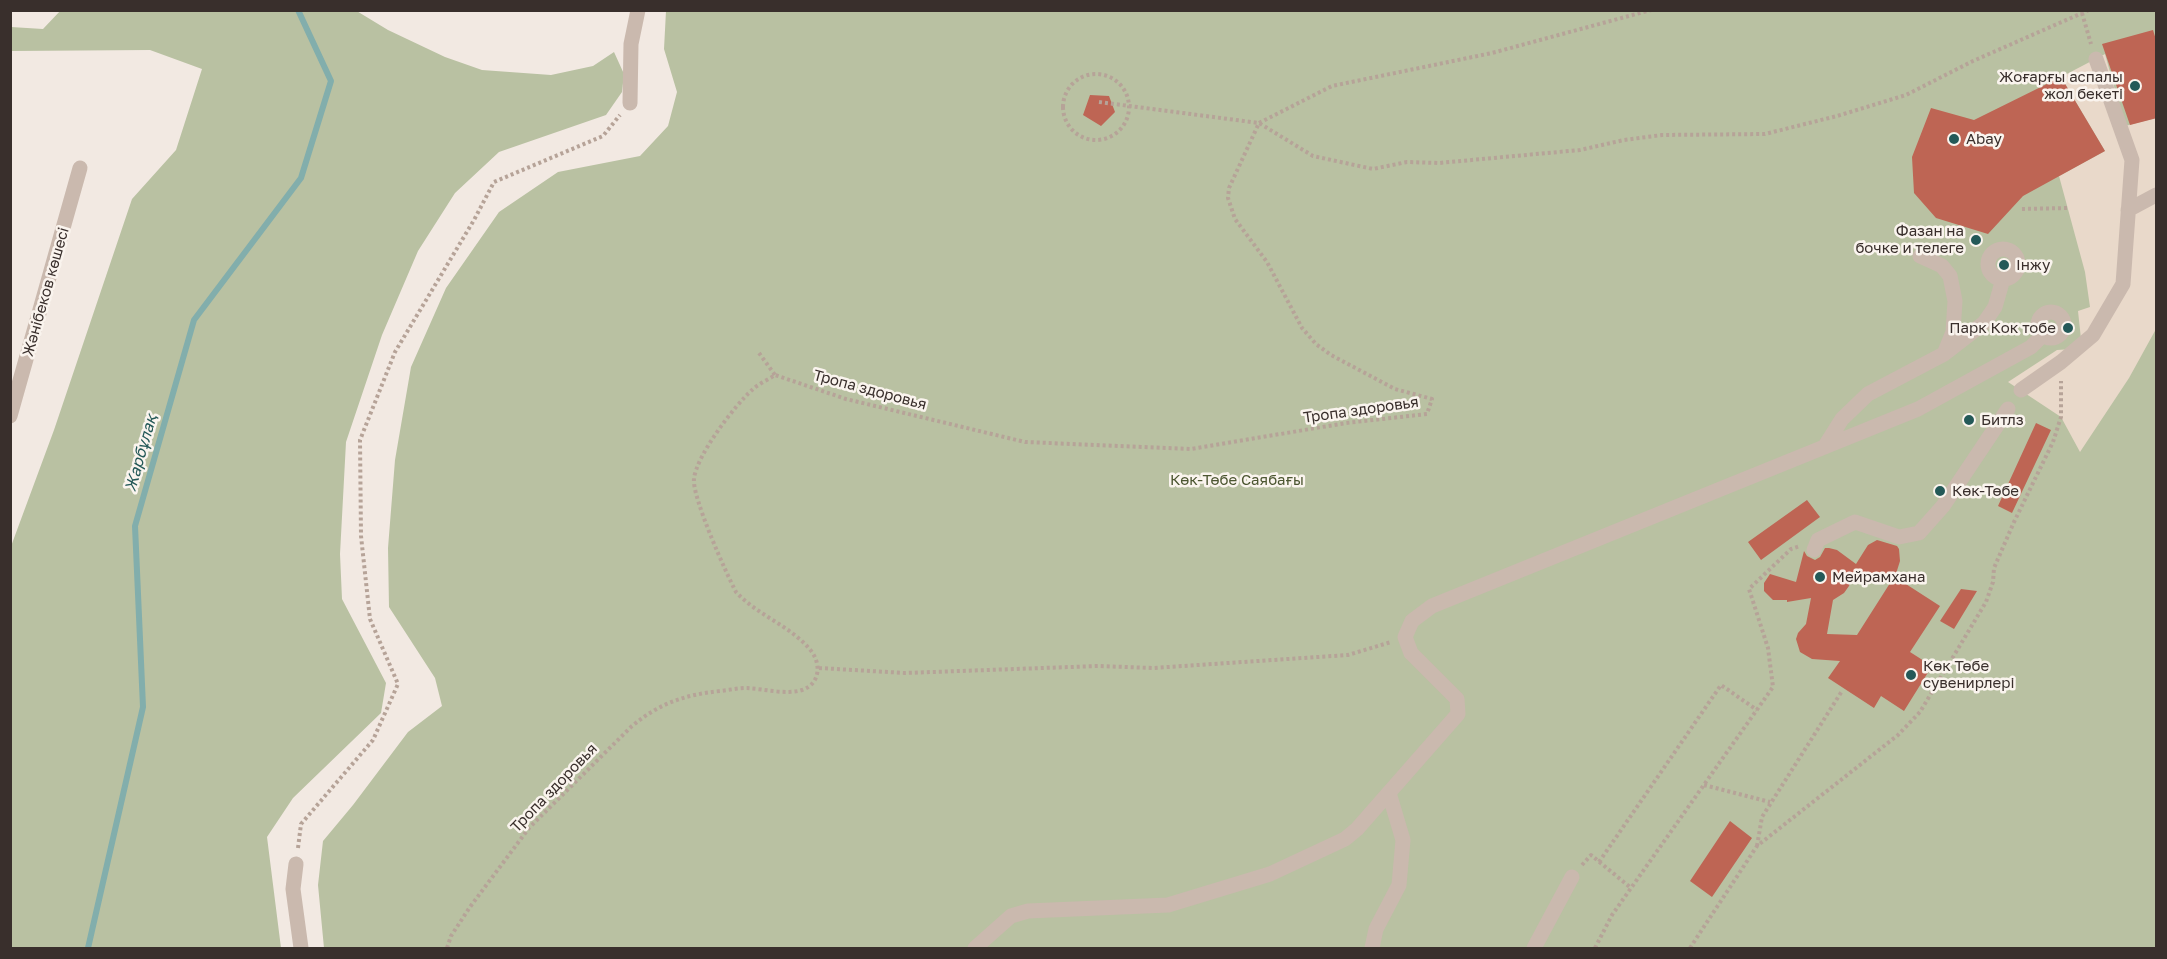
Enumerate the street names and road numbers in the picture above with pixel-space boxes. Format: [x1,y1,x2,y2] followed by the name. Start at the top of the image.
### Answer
[19,225,73,359] street label: Жәнібеков көшесі
[811,366,929,414] street label: Тропа здоровья
[1302,393,1420,427] street label: Тропа здоровья
[507,740,601,836] street label: Тропа здоровья

